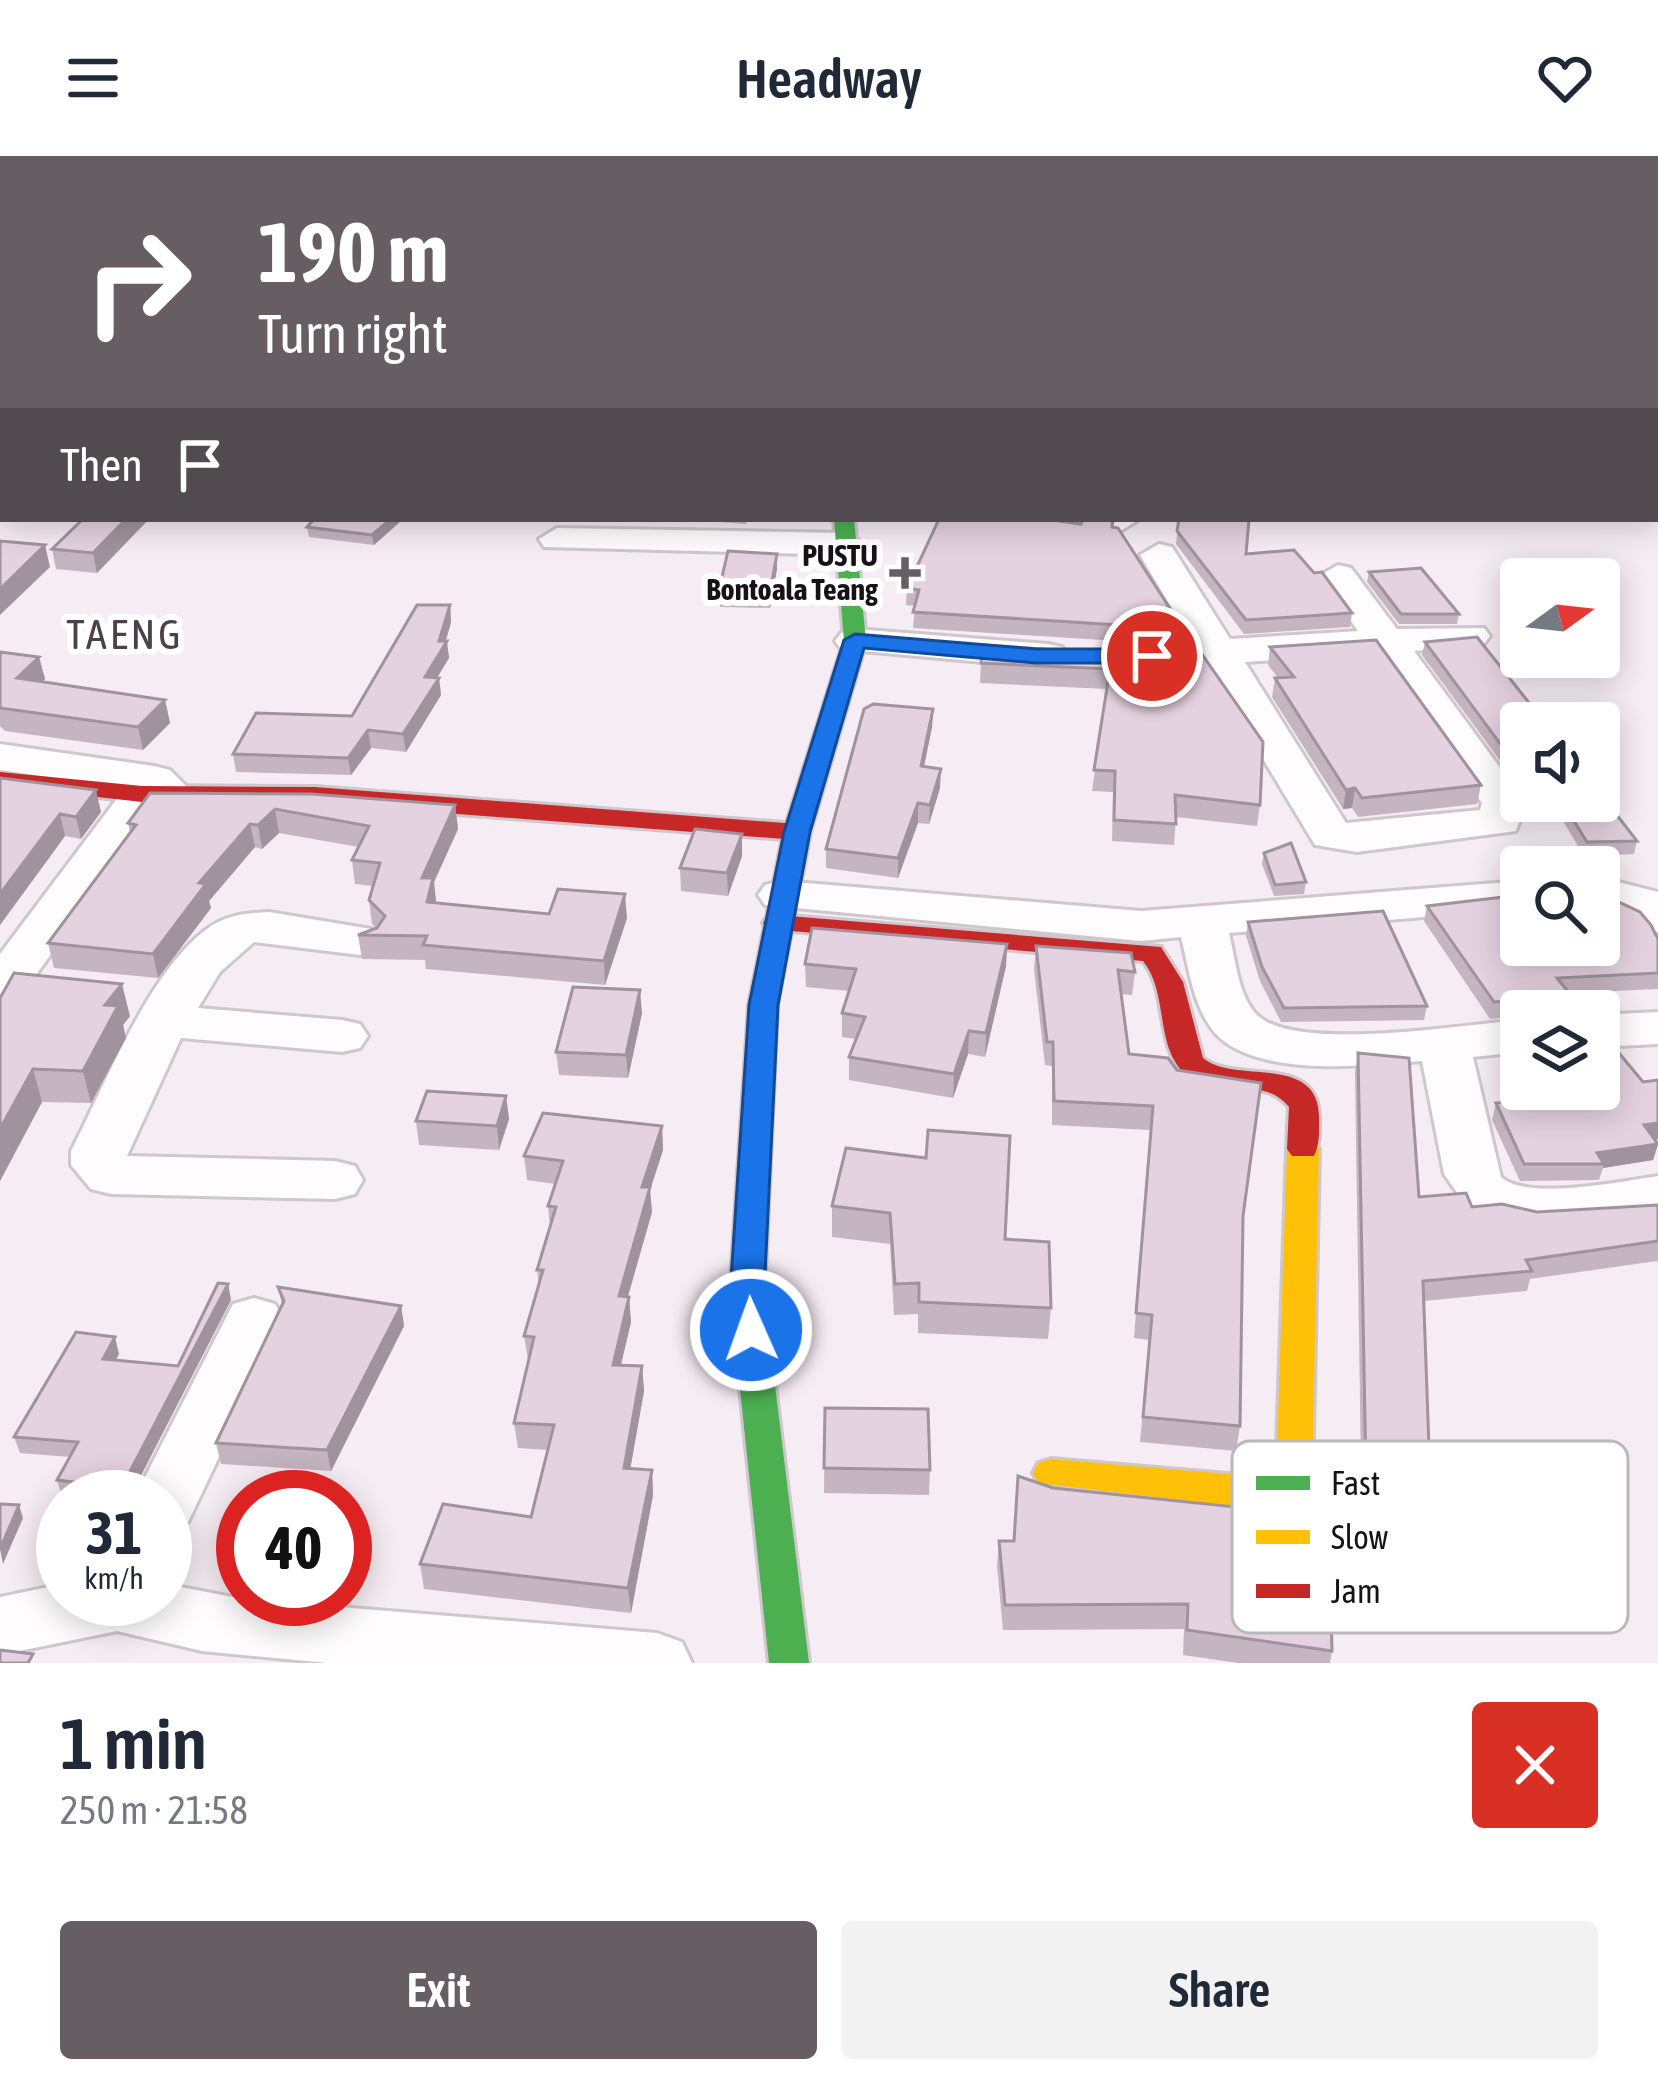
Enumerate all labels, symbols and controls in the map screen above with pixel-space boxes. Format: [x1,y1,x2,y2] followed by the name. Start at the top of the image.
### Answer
[60,45,126,111] icon: menu
[1532,45,1598,111] icon: heart
[736,48,922,109] text: Headway
[60,204,216,360] icon: right
[258,204,448,300] text: 190 m
[258,303,448,364] text: Turn right
[167,432,233,498] icon: arrive
[60,439,143,491] text: Then
[706,538,878,606] place label: PUSTU Bontoala Teang
[889,557,921,589] marker: PUSTU Bontoala Teang
[1500,558,1620,678] north arrow
[1500,558,1620,1110] map controls
[1101,605,1203,707] pin
[66,610,184,658] district label: TAENG
[1119,623,1185,689] icon: arrive
[1500,702,1620,822] button: sound
[1500,846,1620,966] button: search
[1500,990,1620,1110] button: layers
[688,1267,814,1393] position arrow
[1232,1441,1628,1633] legend
[1331,1464,1380,1502] text: Fast
[216,1470,372,1626] speed limit sign: 40
[86,1498,142,1567] text: 31
[1331,1518,1388,1556] text: Slow
[84,1561,144,1595] text: km/h
[1331,1572,1381,1610] text: Jam
[60,1702,207,1784] text: 1 min
[1472,1702,1598,1828] button: close
[60,1788,248,1832] text: 250 m · 21:58
[60,1921,817,2059] button: Exit
[841,1921,1598,2059] button: Share

